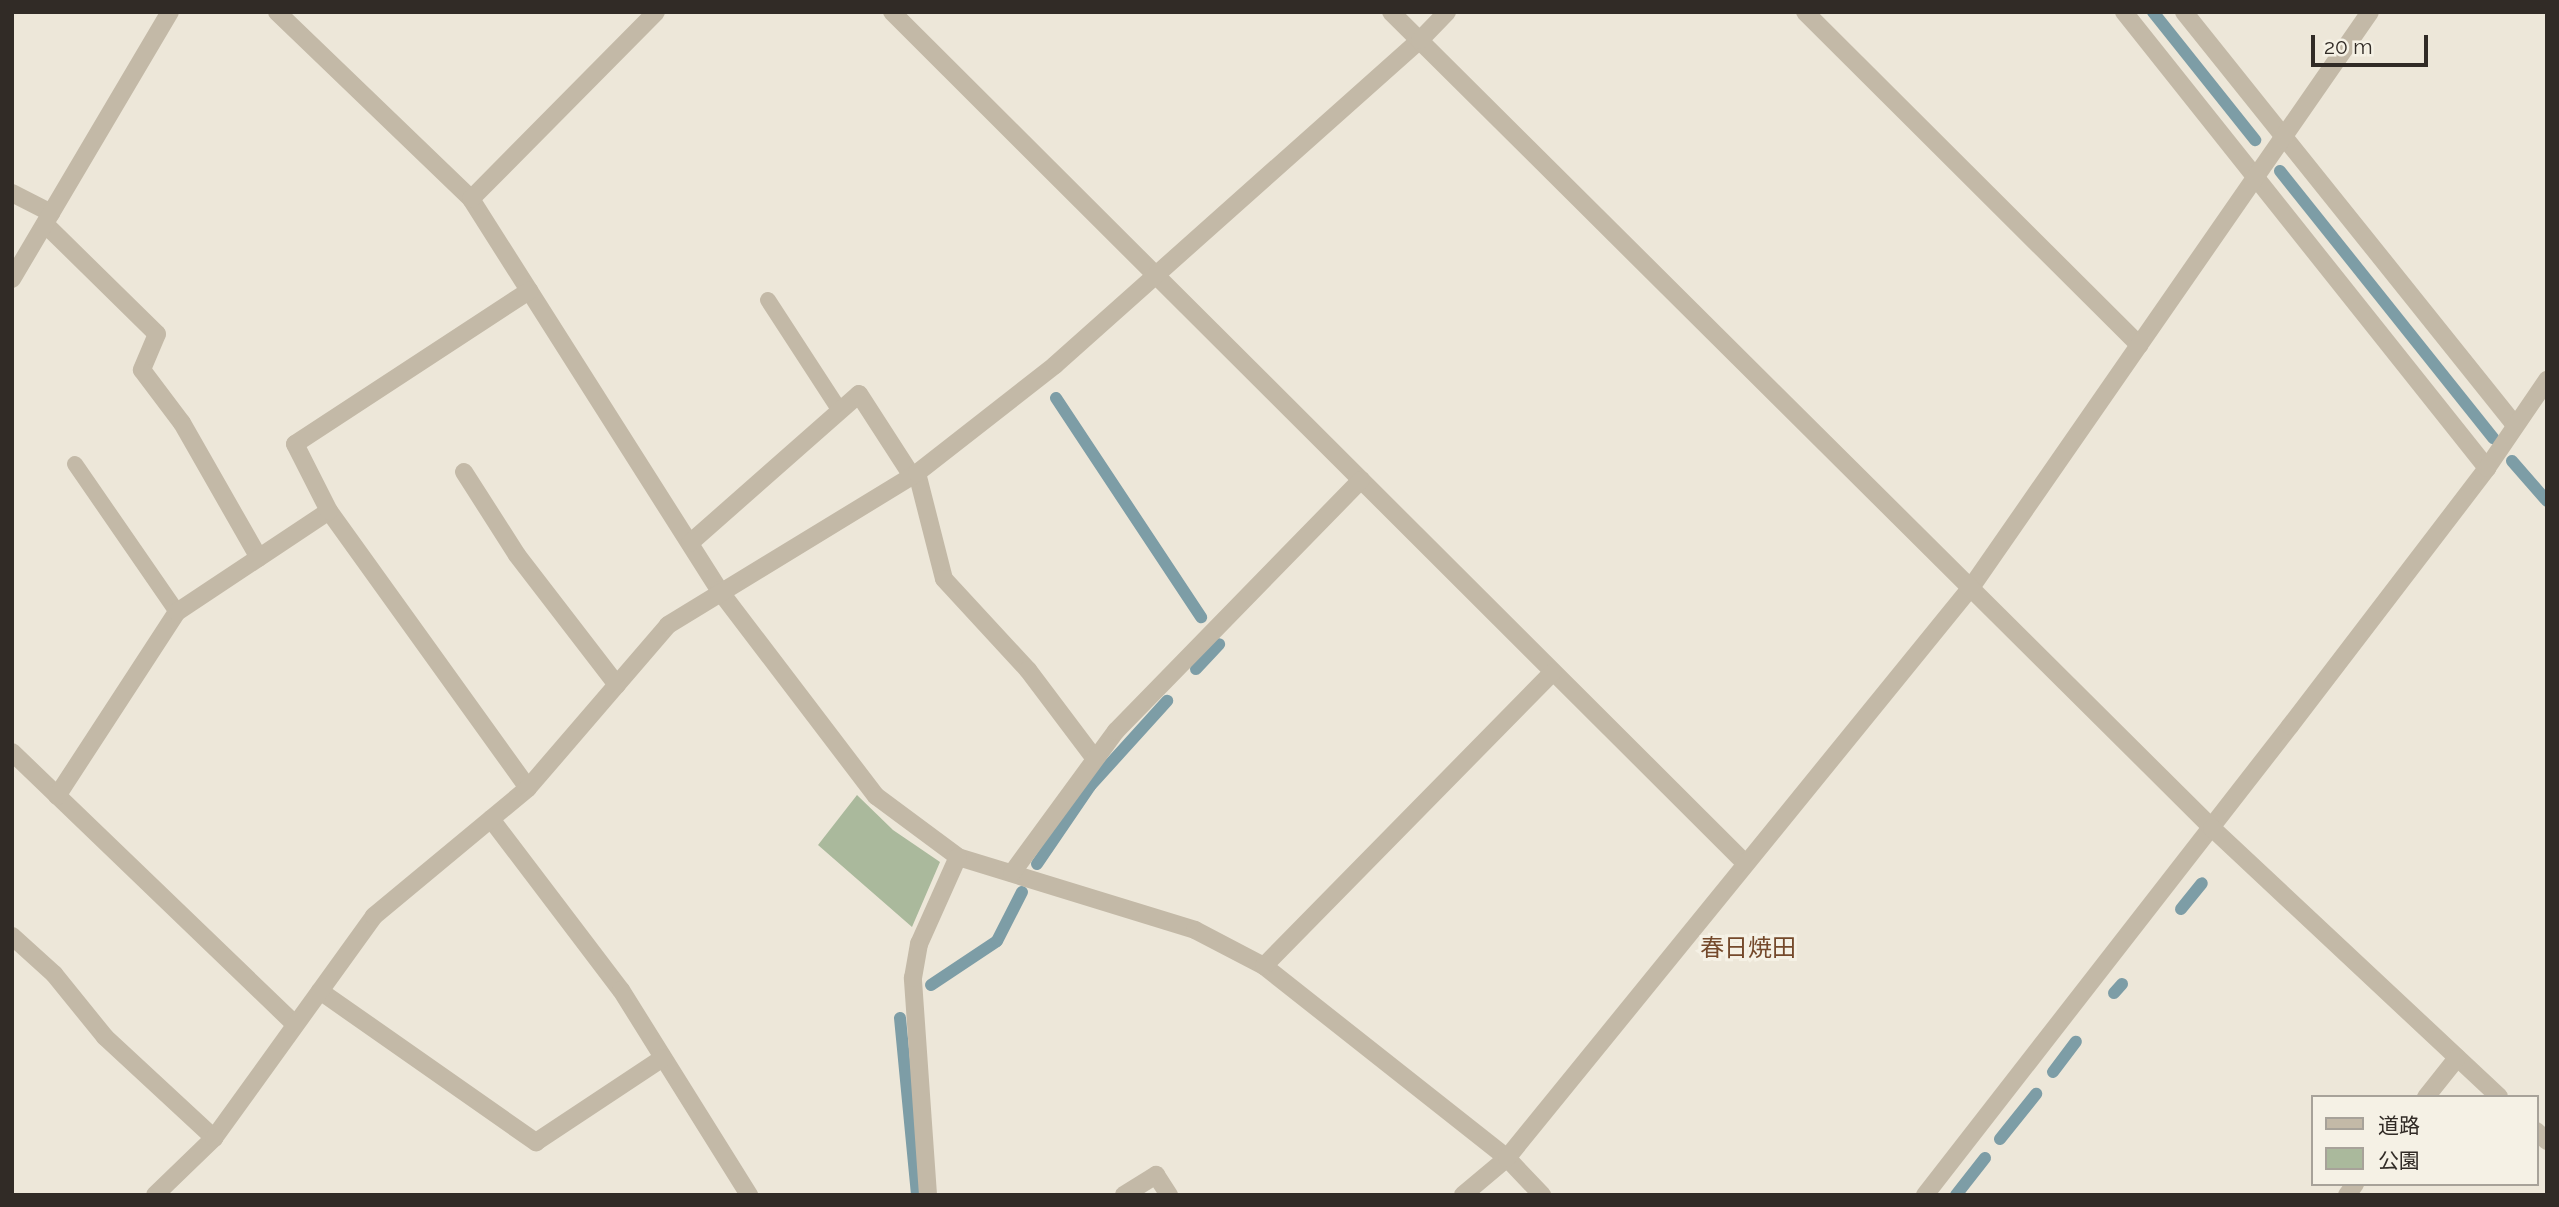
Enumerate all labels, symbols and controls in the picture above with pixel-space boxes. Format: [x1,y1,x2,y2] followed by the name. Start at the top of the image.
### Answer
[2314,21,2431,65] scale bar
[2324,34,2372,59] text: 20 m
[1700,934,1796,962] district label: 春日焼田
[2310,1095,2538,1186] legend
[2378,1113,2420,1138] text: 道路
[2378,1148,2420,1173] text: 公園

